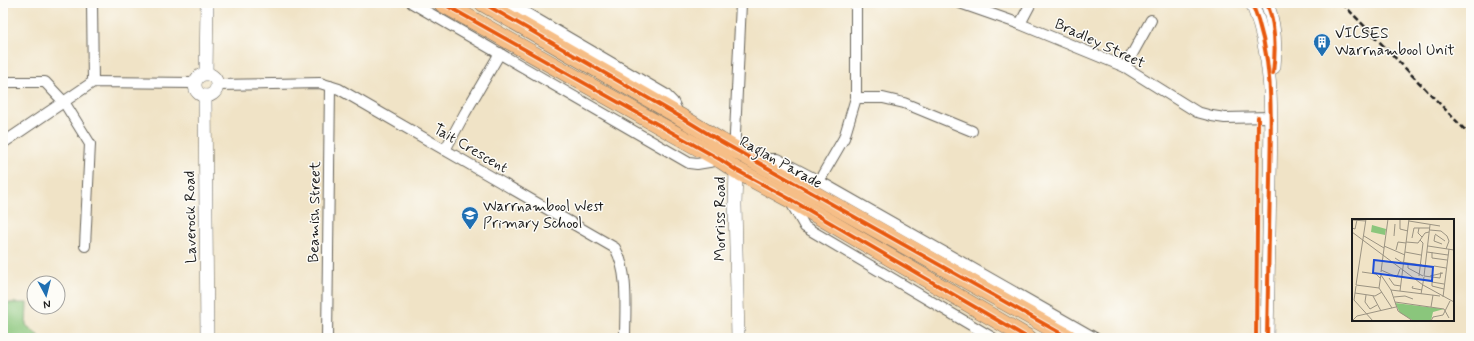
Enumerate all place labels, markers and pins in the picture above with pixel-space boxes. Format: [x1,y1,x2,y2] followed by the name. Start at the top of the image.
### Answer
[1335,24,1455,61] place label: VICSES Warrnambool Unit
[1312,32,1332,57] building icon: VICSES Warrnambool Unit
[483,197,604,234] place label: Warrnambool West Primary School
[460,205,480,230] school or university icon: Warrnambool West Primary School

